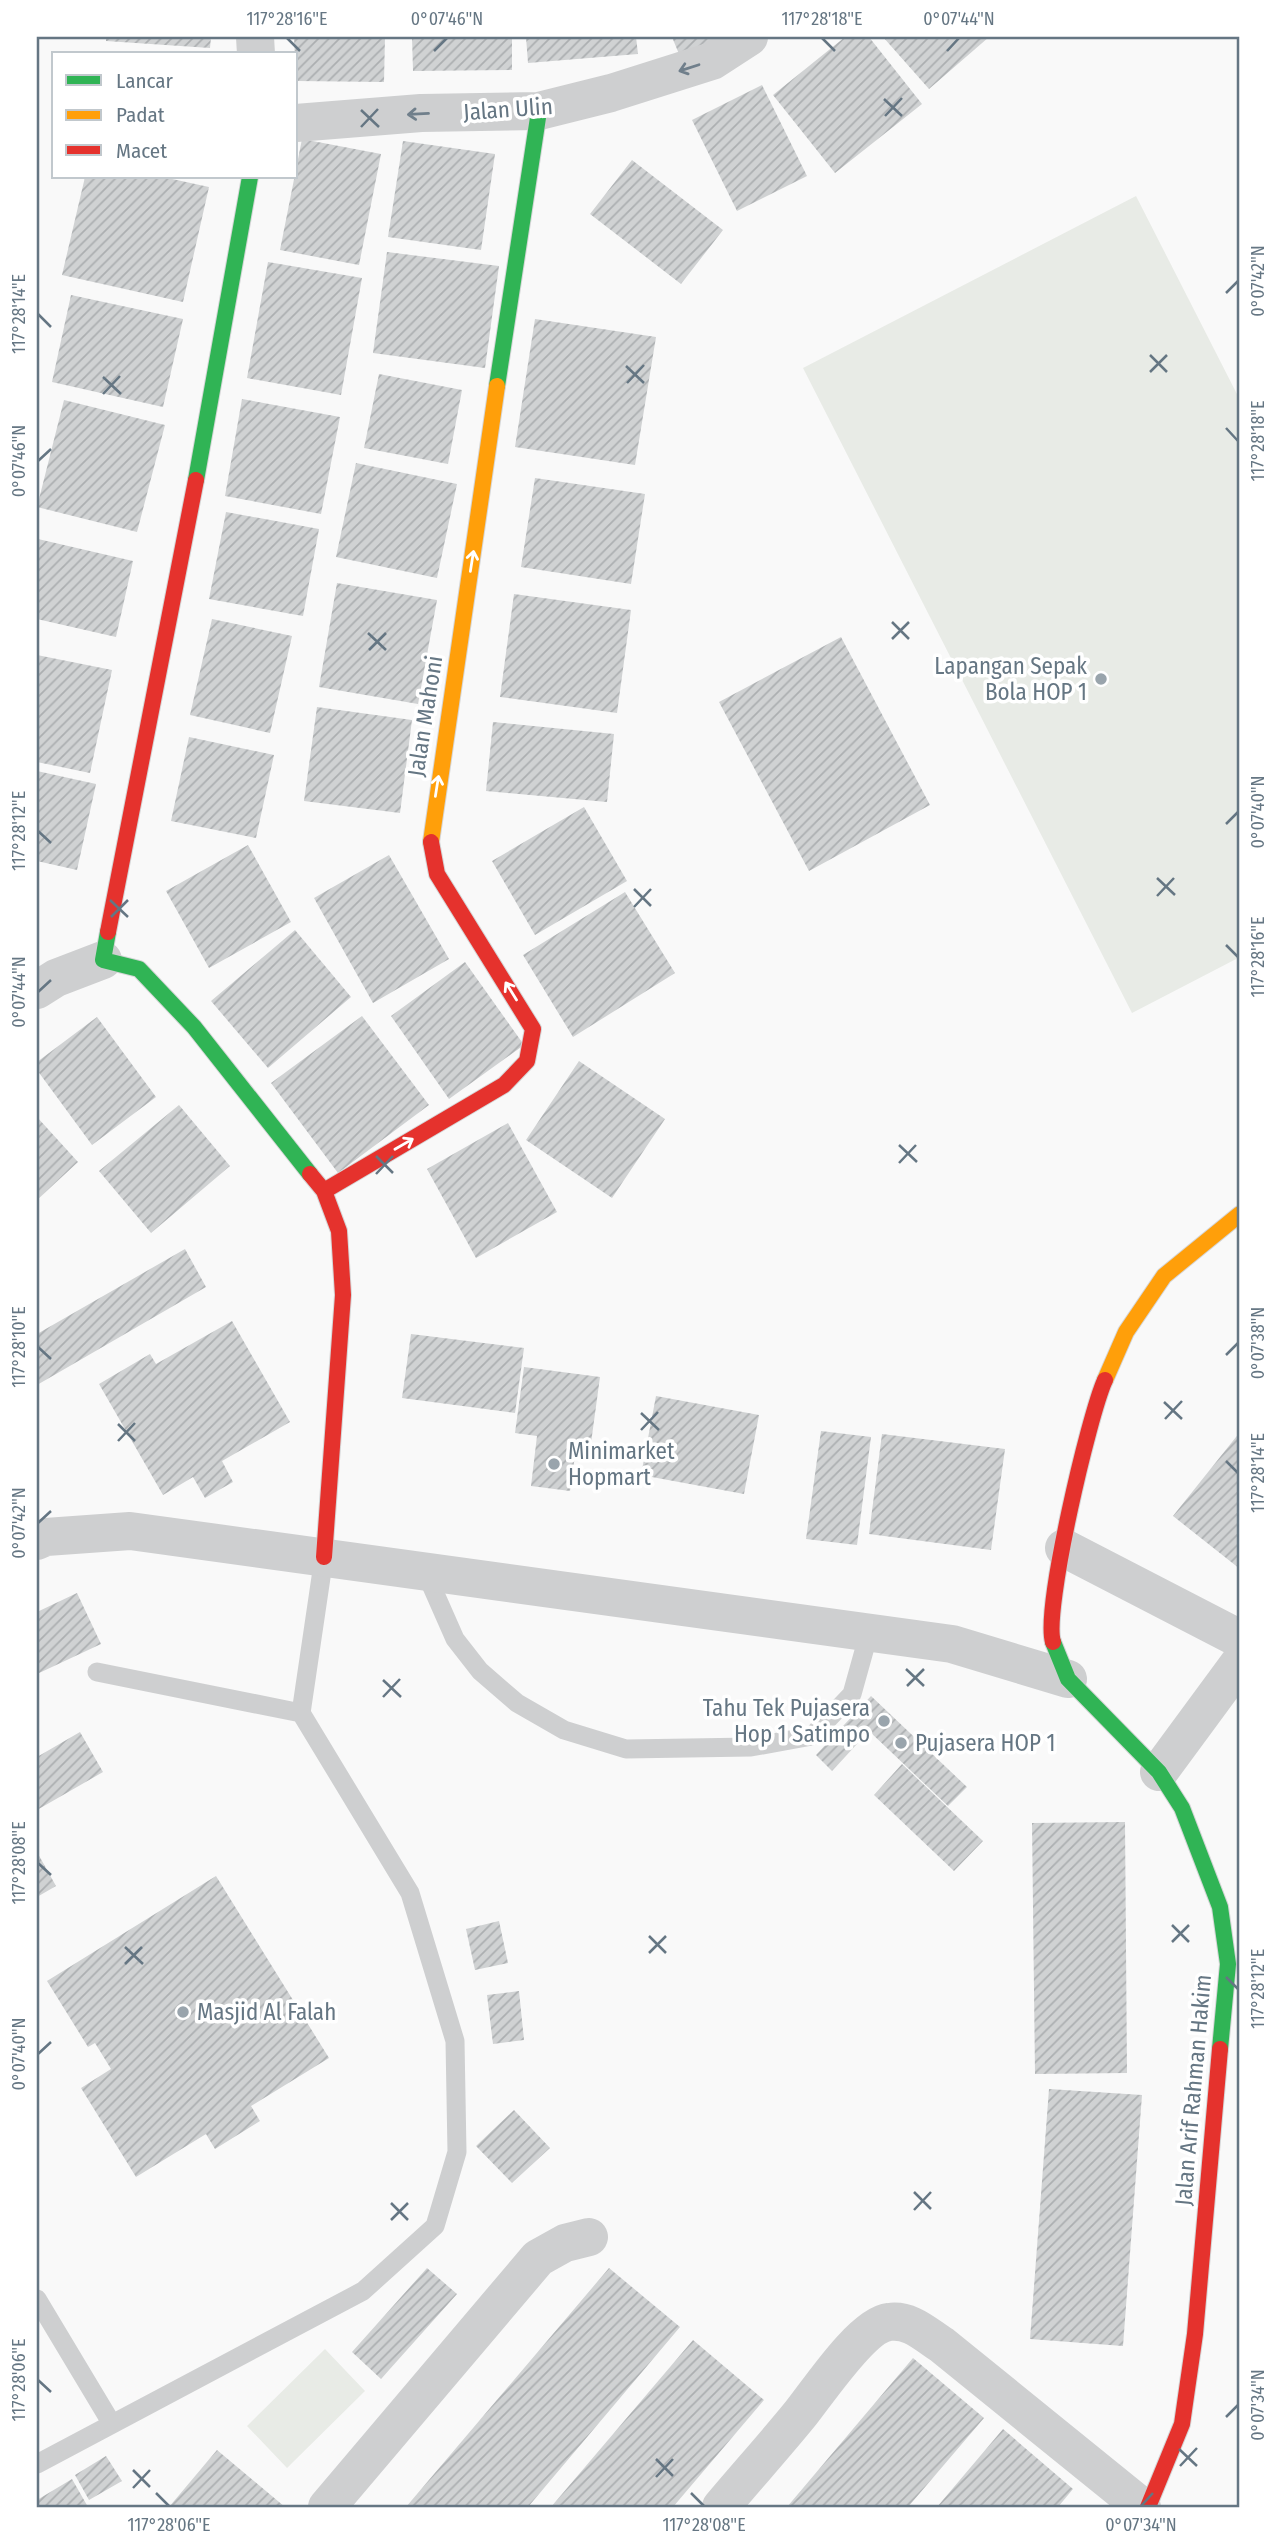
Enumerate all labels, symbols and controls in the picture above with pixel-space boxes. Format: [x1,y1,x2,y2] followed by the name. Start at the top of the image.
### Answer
[247,8,327,30] text: 117°28'16"E
[411,8,483,30] text: 0°07'46"N
[782,8,863,30] text: 117°28'18"E
[923,8,995,30] text: 0°07'44"N
[52,52,298,178] legend
[678,63,700,75] one-way arrow
[116,68,174,94] text: Lancar
[462,92,554,126] street label: Jalan Ulin
[116,102,165,128] text: Padat
[408,108,430,121] one-way arrow
[116,138,167,164] text: Macet
[1247,245,1269,317] text: 0°07'42"N
[8,274,30,354] text: 117°28'14"E
[1247,401,1269,482] text: 117°28'18"E
[8,425,30,497] text: 0°07'46"N
[466,550,479,573] one-way arrow
[934,652,1087,706] place label: Lapangan Sepak Bola HOP 1
[402,654,448,778] street label: Jalan Mahoni
[1093,671,1109,687] marker: Lapangan Sepak Bola HOP 1
[431,775,444,798] one-way arrow
[1247,776,1269,848] text: 0°07'40"N
[8,791,30,871] text: 117°28'12"E
[1247,917,1269,997] text: 117°28'16"E
[8,956,30,1028] text: 0°07'44"N
[504,982,519,1001] one-way arrow
[393,1137,413,1151] one-way arrow
[8,1306,30,1388] text: 117°28'10"E
[1247,1307,1269,1379] text: 0°07'38"N
[1247,1433,1269,1513] text: 117°28'14"E
[568,1437,675,1491] place label: Minimarket Hopmart
[546,1456,562,1472] marker: Minimarket Hopmart
[8,1487,30,1559] text: 0°07'42"N
[703,1694,870,1748] place label: Tahu Tek Pujasera Hop 1 Satimpo
[876,1713,892,1729] marker: Tahu Tek Pujasera Hop 1 Satimpo
[915,1729,1055,1757] place label: Pujasera HOP 1
[893,1735,909,1751] marker: Pujasera HOP 1
[8,1821,30,1905] text: 117°28'08"E
[1247,1949,1269,2029] text: 117°28'12"E
[1169,1973,1217,2207] street label: Jalan Arif Rahman Hakim
[197,1998,336,2026] place label: Masjid Al Falah
[175,2004,191,2020] marker: Masjid Al Falah
[8,2018,30,2090] text: 0°07'40"N
[8,2338,30,2422] text: 117°28'06"E
[1247,2369,1269,2441] text: 0°07'34"N
[127,2514,211,2536] text: 117°28'06"E
[662,2514,746,2536] text: 117°28'08"E
[1105,2514,1177,2536] text: 0°07'34"N

